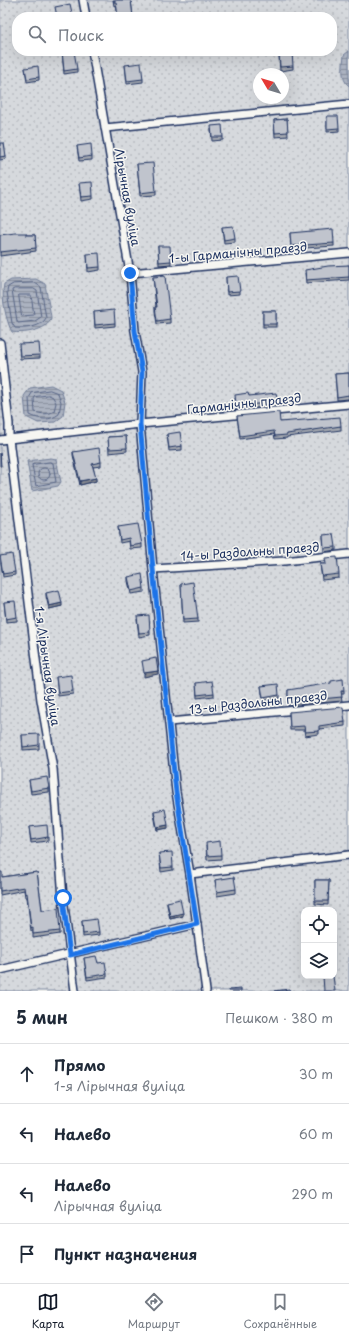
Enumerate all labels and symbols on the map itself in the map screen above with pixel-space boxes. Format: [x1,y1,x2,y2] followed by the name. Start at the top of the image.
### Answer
[253,68,289,104] north arrow
[111,146,146,248] street label: Лірычная вуліца
[168,237,308,267] street label: 1-ы Гарманічны праезд
[121,264,139,282] route end
[186,388,302,418] street label: Гарманічны праезд
[180,537,320,565] street label: 14-ы Раздольны праезд
[31,605,65,728] street label: 1-я Лірычная вуліца
[188,686,328,718] street label: 13-ы Раздольны праезд
[54,889,72,907] route start

